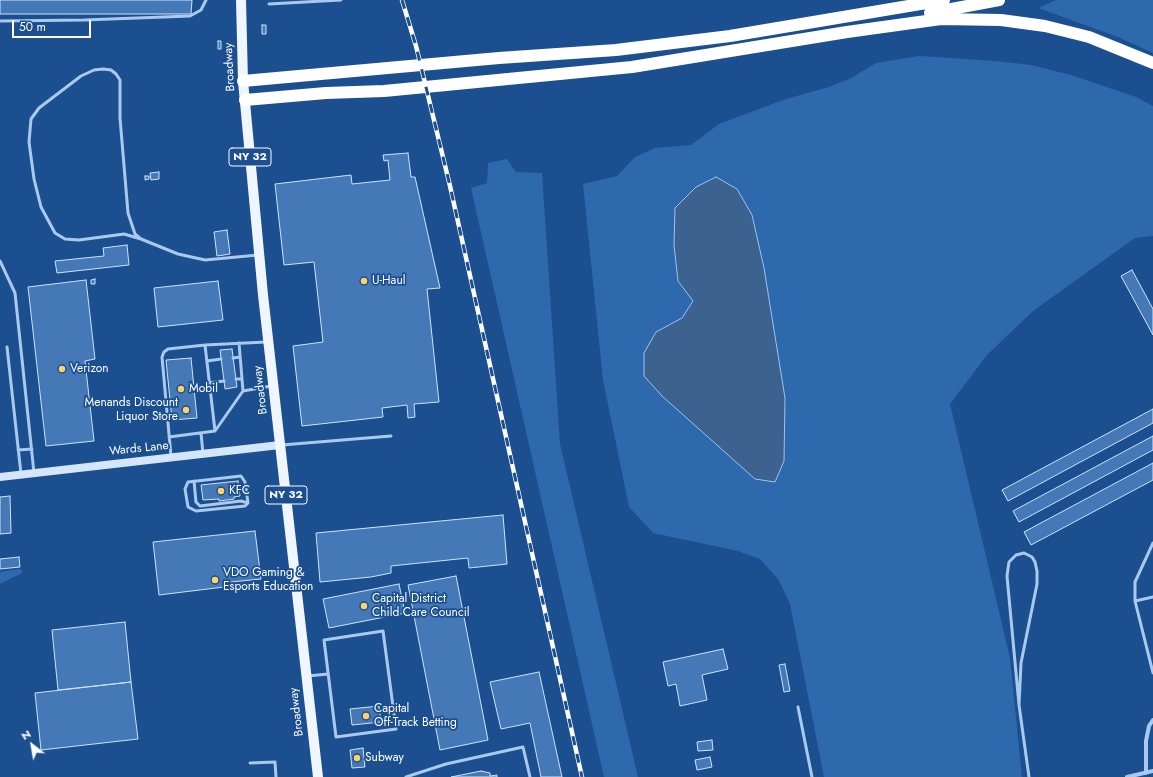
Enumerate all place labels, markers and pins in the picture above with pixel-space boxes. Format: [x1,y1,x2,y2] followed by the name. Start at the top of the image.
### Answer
[372,274,405,288] place label: U-Haul
[359,276,369,286] marker: U-Haul
[70,362,109,376] place label: Verizon
[57,364,67,374] marker: Verizon
[189,382,218,396] place label: Mobil
[176,384,186,394] marker: Mobil
[85,396,178,424] place label: Menands Discount Liquor Store
[181,405,191,415] marker: Menands Discount Liquor Store
[229,484,250,498] place label: KFC
[216,486,226,496] marker: KFC
[223,566,313,594] place label: VDO Gaming & Esports Education
[210,575,220,585] marker: VDO Gaming & Esports Education
[372,592,470,620] place label: Capital District Child Care Council
[359,601,369,611] marker: Capital District Child Care Council
[374,702,457,730] place label: Capital Off-Track Betting
[361,711,371,721] marker: Capital Off-Track Betting
[365,751,404,765] place label: Subway
[352,753,362,763] marker: Subway

